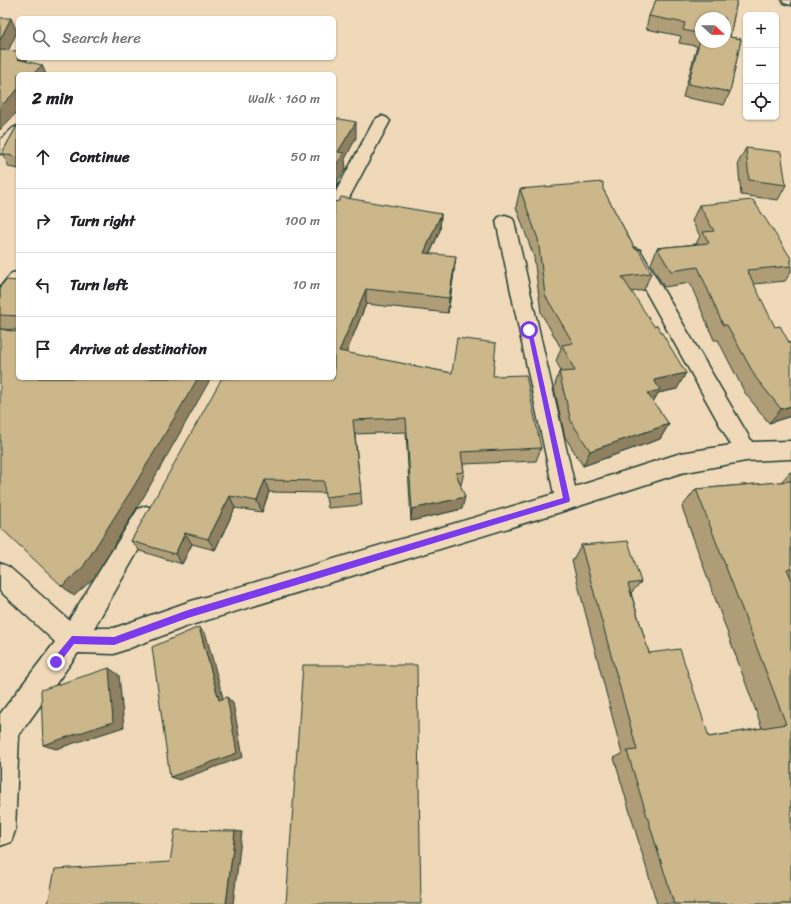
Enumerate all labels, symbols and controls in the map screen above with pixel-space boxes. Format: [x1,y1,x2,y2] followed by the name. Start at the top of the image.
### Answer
[695,12,731,48] north arrow
[743,12,779,120] map controls
[743,12,779,48] button: +
[16,16,336,60] search box
[62,25,141,51] text: Search here
[30,27,52,49] icon: search
[743,48,779,84] button: −
[32,83,73,113] text: 2 min
[743,84,779,120] button: locate
[248,87,320,110] text: Walk · 160 m
[70,144,130,170] text: Continue
[290,145,320,168] text: 50 m
[32,146,54,168] icon: ahead
[70,208,135,234] text: Turn right
[285,209,320,232] text: 100 m
[32,210,54,232] icon: right
[70,272,128,298] text: Turn left
[293,273,320,296] text: 10 m
[32,274,54,296] icon: left
[520,321,538,339] route start
[70,336,207,362] text: Arrive at destination
[32,338,54,360] icon: arrive
[47,653,65,671] route end

